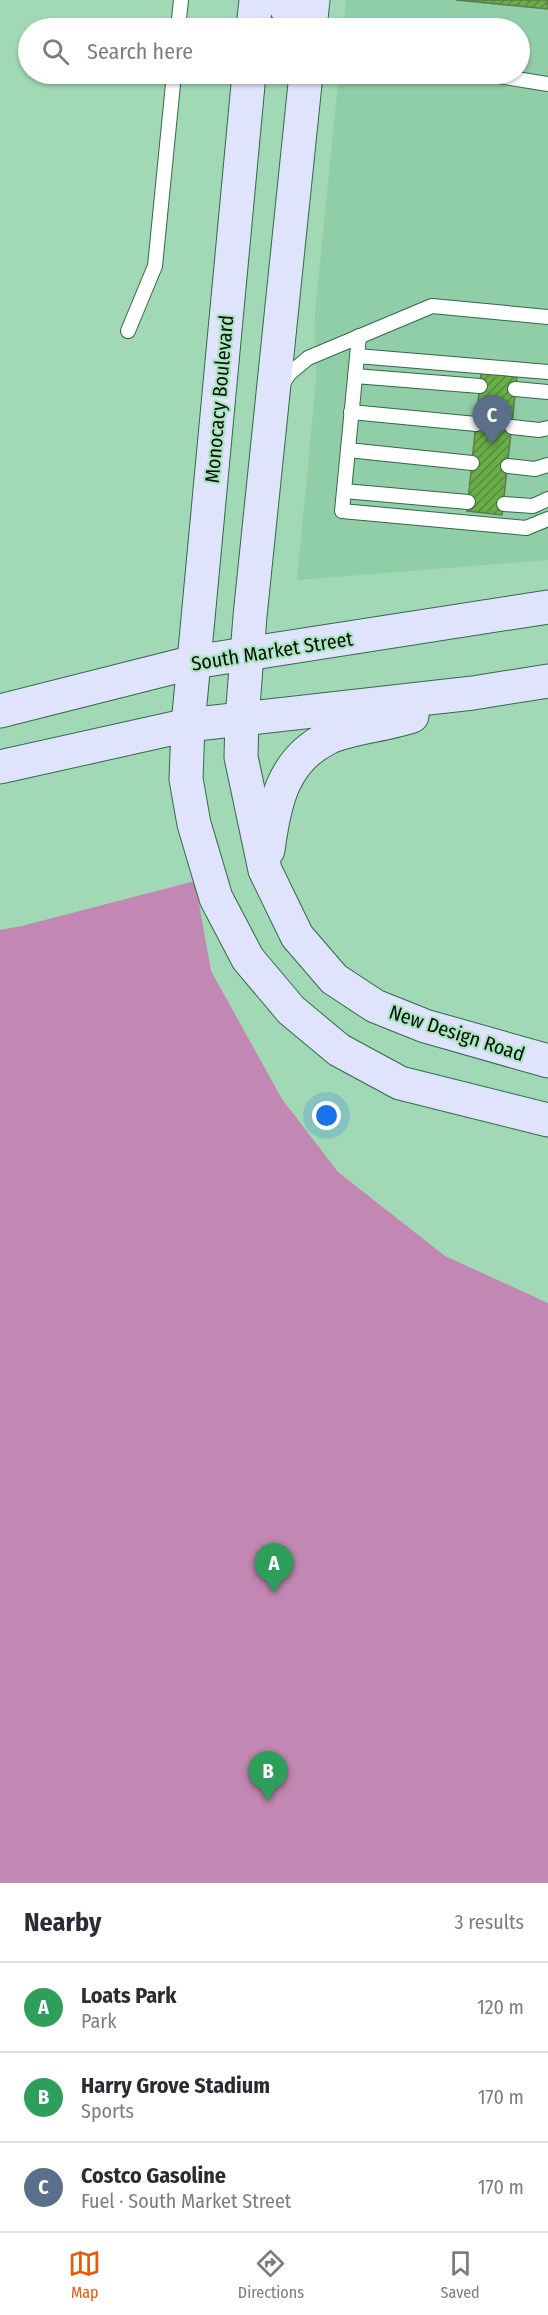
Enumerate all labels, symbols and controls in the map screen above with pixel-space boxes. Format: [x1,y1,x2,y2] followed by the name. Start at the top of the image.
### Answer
[18,18,530,84] search box
[39,35,72,68] icon: search
[87,38,193,65] text: Search here
[200,314,238,484] street label: Monocacy Boulevard
[472,396,512,445] pin: C
[190,626,355,676] street label: South Market Street
[386,1000,528,1066] street label: New Design Road
[312,1101,341,1130] your location
[254,1544,294,1593] pin: A
[248,1752,288,1801] pin: B
[24,1907,101,1938] text: Nearby
[455,1910,524,1934] text: 3 results
[81,1982,176,2009] text: Loats Park
[38,1995,49,2019] text: A
[477,1995,524,2019] text: 120 m
[81,2009,117,2033] text: Park
[81,2072,270,2099] text: Harry Grove Stadium
[38,2085,49,2109] text: B
[478,2085,524,2109] text: 170 m
[81,2099,134,2123] text: Sports
[81,2162,226,2189] text: Costco Gasoline
[38,2175,49,2199] text: C
[478,2175,524,2199] text: 170 m
[81,2189,291,2213] text: Fuel · South Market Street
[68,2247,101,2302] tab: Map
[238,2247,304,2302] tab: Directions
[441,2247,480,2302] tab: Saved

